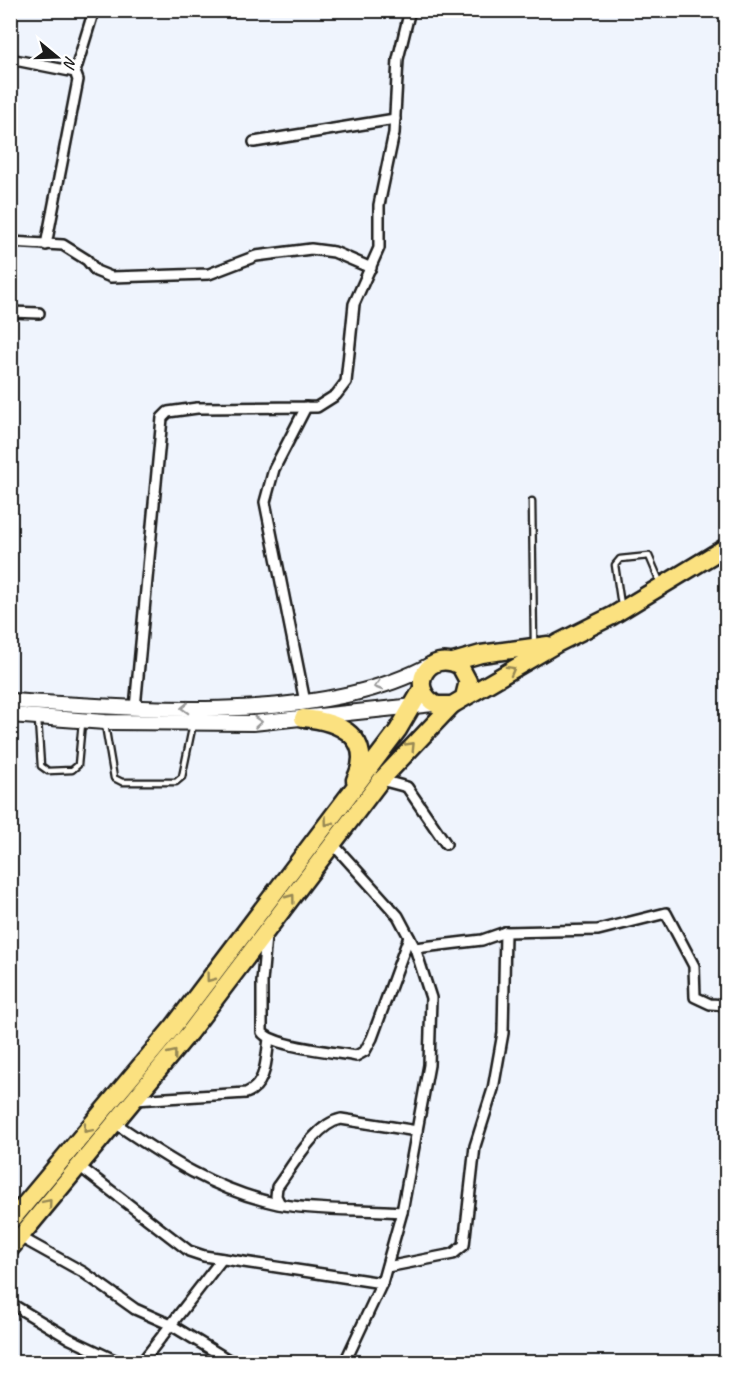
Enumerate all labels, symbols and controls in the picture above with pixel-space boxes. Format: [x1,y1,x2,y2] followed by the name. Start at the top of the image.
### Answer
[27,27,87,87] north arrow
[58,54,81,72] text: N
[505,666,515,677] one-way arrow
[373,679,384,691] one-way arrow
[180,701,189,714] one-way arrow
[253,716,262,729] one-way arrow
[404,742,415,753] one-way arrow
[324,816,335,827] one-way arrow
[283,894,294,905] one-way arrow
[207,971,218,982] one-way arrow
[165,1050,176,1061] one-way arrow
[84,1122,95,1133] one-way arrow
[40,1199,51,1210] one-way arrow

